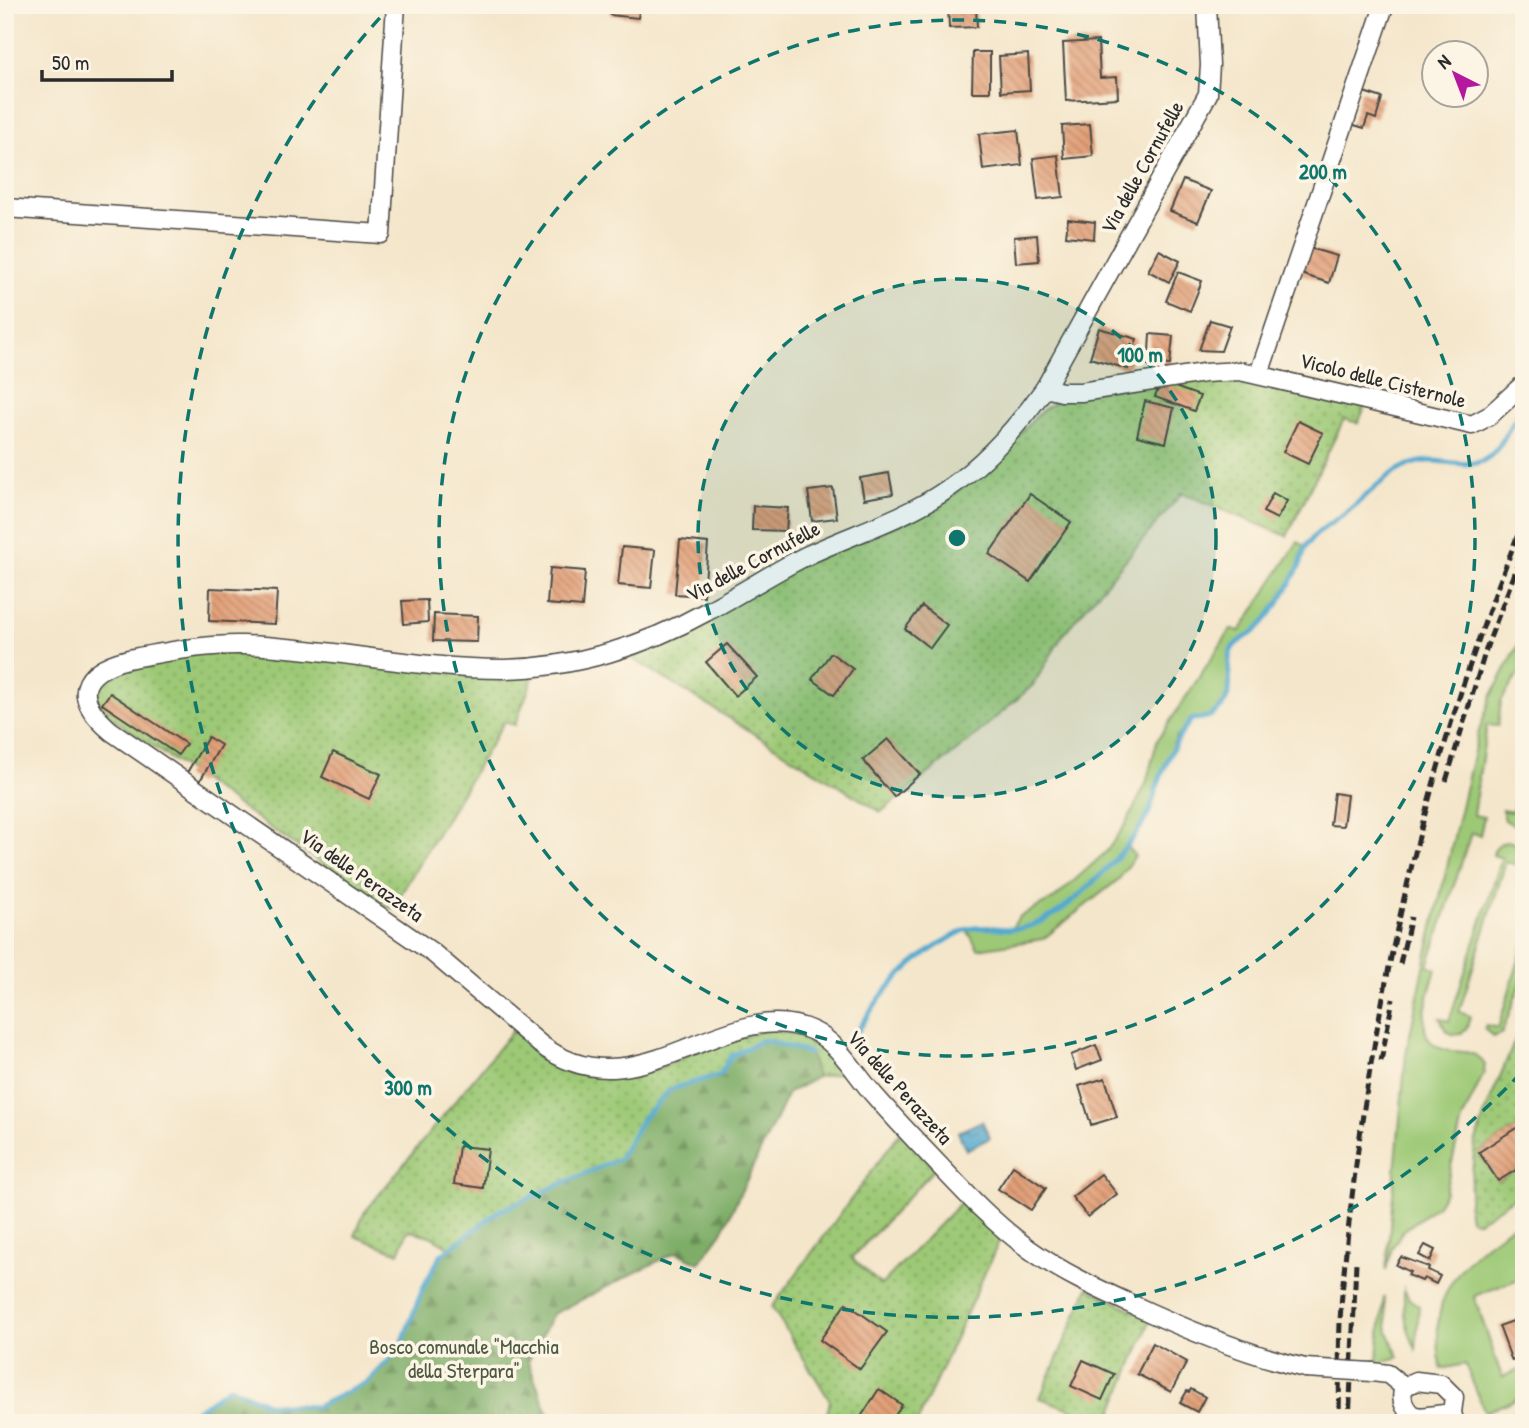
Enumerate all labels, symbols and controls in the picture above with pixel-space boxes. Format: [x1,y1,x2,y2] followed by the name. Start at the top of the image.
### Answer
[42,38,172,82] scale bar
[1420,38,1490,108] north arrow
[52,48,89,77] text: 50 m
[1431,48,1456,74] text: N
[1094,95,1190,239] street label: Via delle Cornufelle
[1299,157,1347,186] text: 200 m
[1117,340,1163,369] text: 100 m
[1297,345,1469,415] street label: Vicolo delle Cisternole
[681,514,825,608] street label: Via delle Cornufelle
[945,526,969,550] centre of rings
[294,822,430,928] street label: Via delle Perazzeta
[841,1023,959,1151] street label: Via delle Perazzeta
[384,1073,432,1102] text: 300 m
[369,1332,559,1385] park label: Bosco comunale "Macchia della Sterpara"

